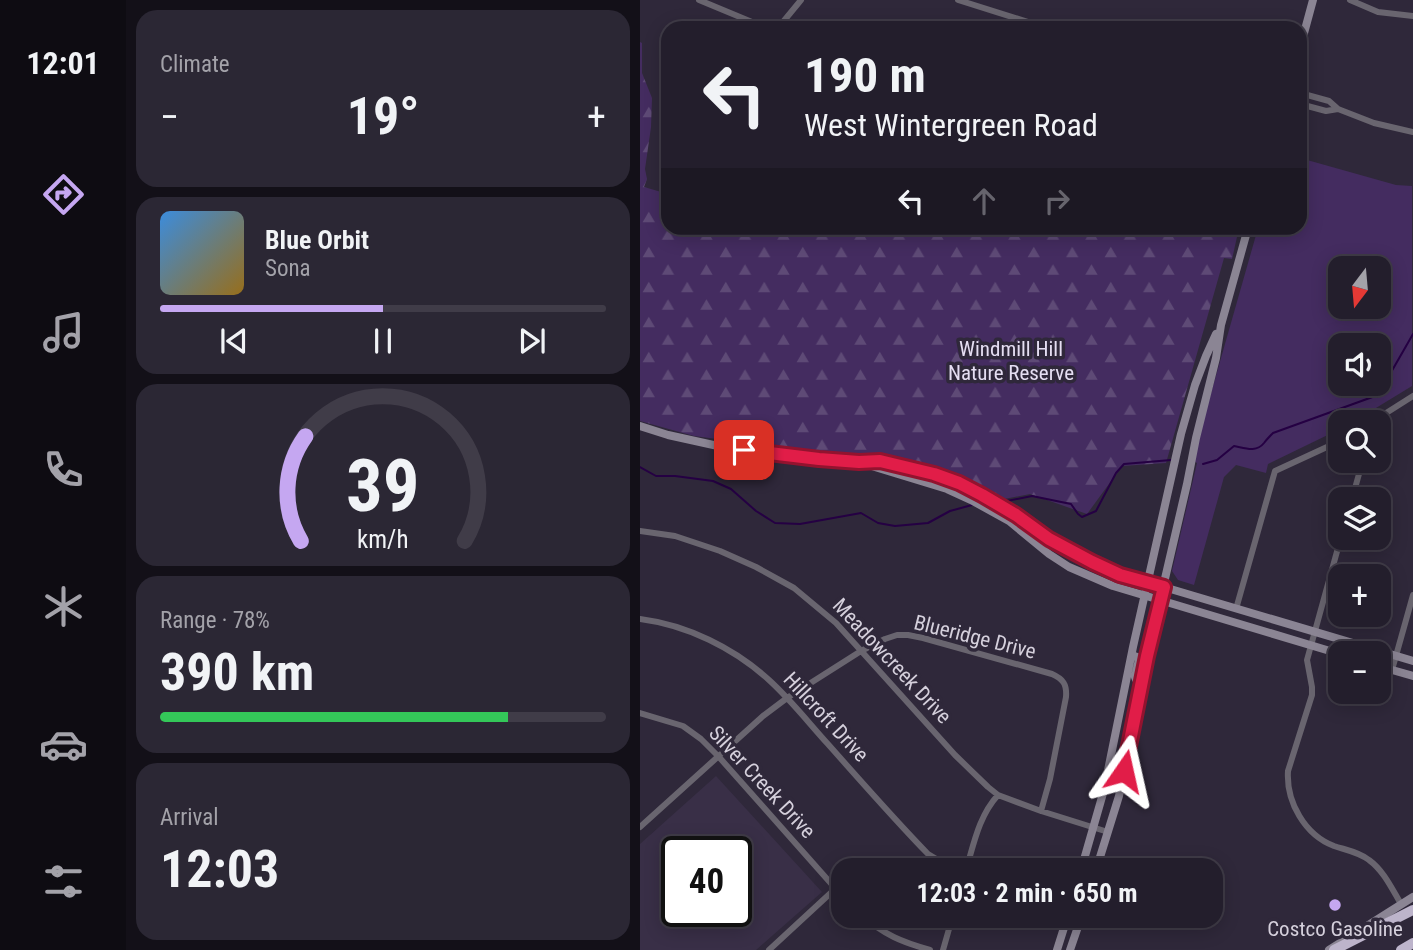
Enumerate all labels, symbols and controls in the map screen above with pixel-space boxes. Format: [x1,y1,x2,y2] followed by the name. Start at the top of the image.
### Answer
[26,44,100,82] text: 12:01
[804,47,926,104] text: 190 m
[689,49,780,140] icon: left
[160,51,230,78] text: Climate
[347,86,419,147] text: 19°
[160,95,179,139] text: −
[587,95,606,139] text: +
[804,106,1098,144] text: West Wintergreen Road
[39,170,88,219] icon: directions
[892,182,930,220] icon: left
[965,182,1003,220] icon: ahead
[1038,182,1076,220] icon: right
[265,225,369,255] text: Blue Orbit
[265,255,311,282] text: Sona
[1328,256,1391,318] north arrow
[1328,256,1391,704] map controls
[39,308,88,357] icon: music
[215,322,253,360] icon: previous
[364,322,402,360] icon: pause
[513,322,551,360] icon: next
[1328,333,1391,396] button: sound
[948,337,1074,385] park label: Windmill Hill Nature Reserve
[1328,410,1391,473] button: search
[714,420,774,480] pin
[725,431,763,469] icon: arrive
[346,443,420,529] text: 39
[39,445,88,494] icon: phone
[1328,487,1391,550] button: layers
[357,525,409,554] text: km/h
[1328,564,1391,627] button: +
[39,582,88,631] icon: climate
[828,594,956,729] street label: Meadowcreek Drive
[160,607,270,634] text: Range · 78%
[912,610,1039,664] street label: Blueridge Drive
[1328,641,1391,704] button: −
[160,642,314,703] text: 390 km
[779,667,874,767] street label: Hillcroft Drive
[39,720,88,769] icon: car
[704,721,820,843] street label: Silver Creek Drive
[1087,734,1161,808] position arrow
[160,804,219,831] text: Arrival
[661,836,752,927] speed limit sign: 40
[160,839,279,900] text: 12:03
[39,857,88,906] icon: filters
[917,878,1137,908] text: 12:03 · 2 min · 650 m
[1327,897,1343,913] marker: Costco Gasoline
[1267,917,1403,941] place label: Costco Gasoline

